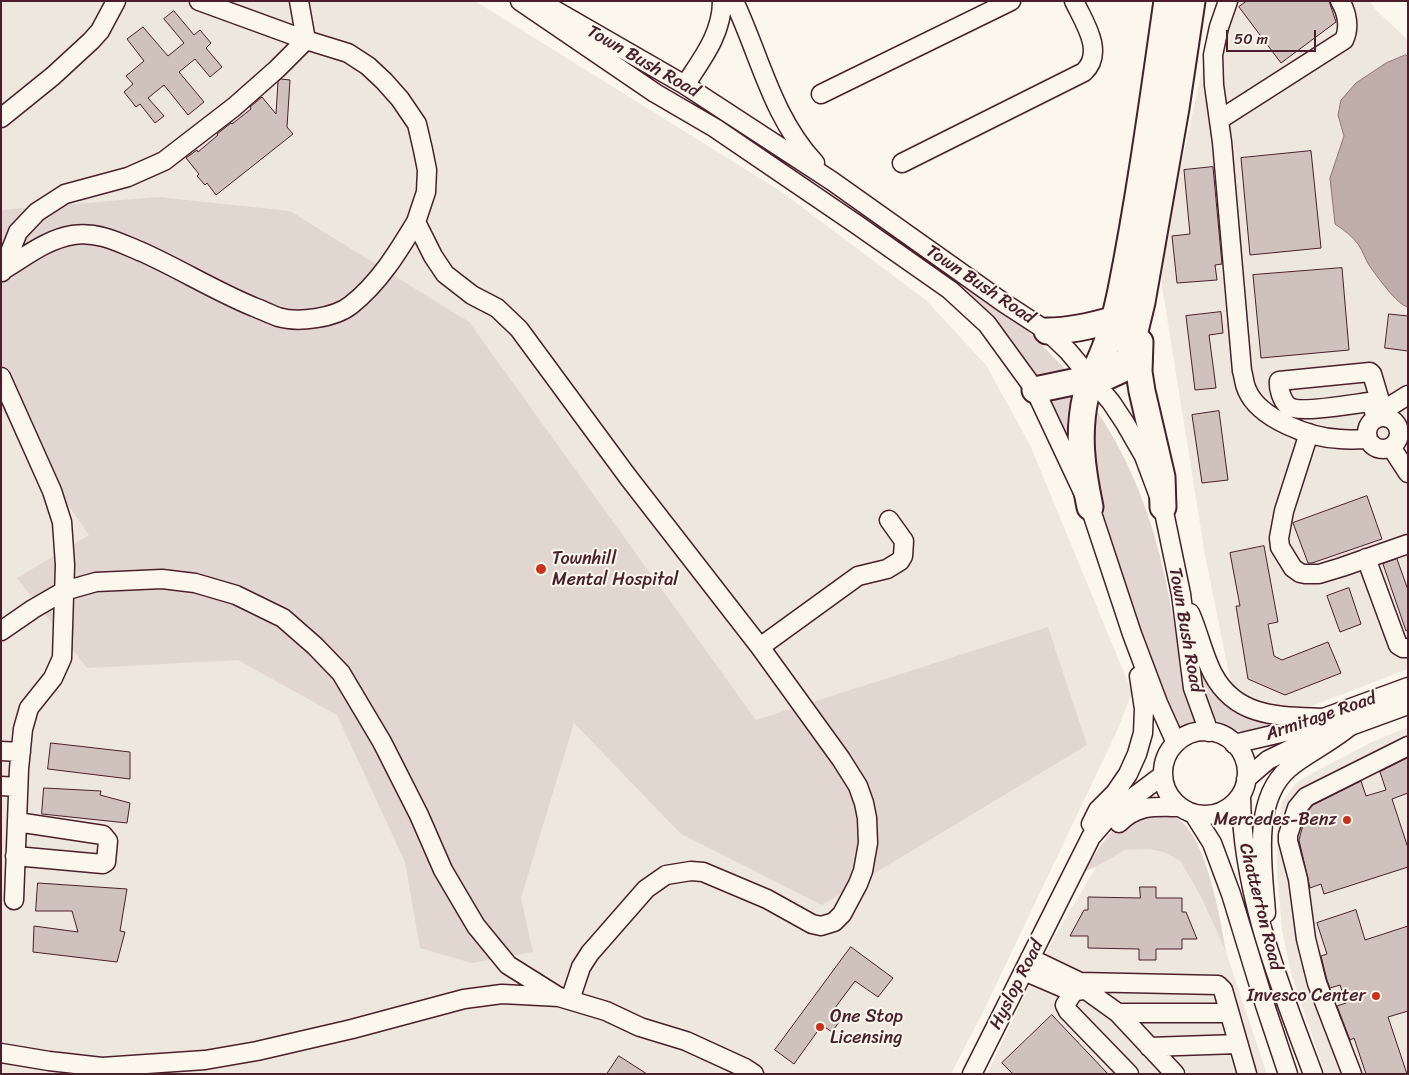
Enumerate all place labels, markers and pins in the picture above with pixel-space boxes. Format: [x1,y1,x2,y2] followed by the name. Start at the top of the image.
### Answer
[552,548,678,590] place label: Townhill Mental Hospital
[534,562,548,576] marker: Townhill Mental Hospital
[1214,809,1337,831] place label: Mercedes-Benz
[1341,814,1353,826] marker: Mercedes-Benz
[1247,985,1366,1007] place label: Invesco Center
[1370,990,1382,1002] marker: Invesco Center
[830,1006,903,1048] place label: One Stop Licensing
[814,1021,826,1033] marker: One Stop Licensing

